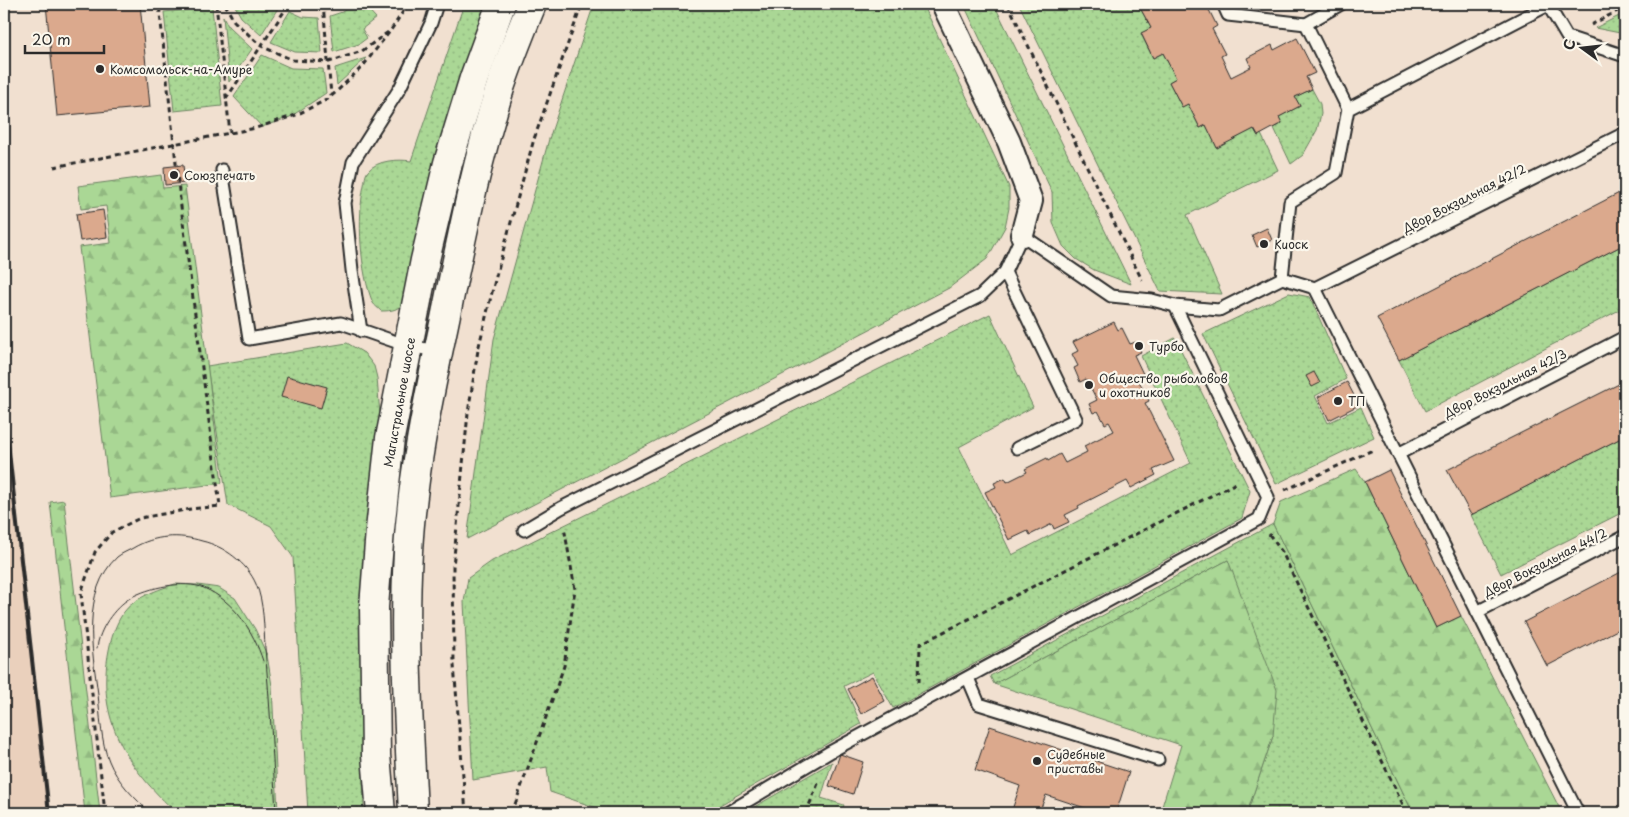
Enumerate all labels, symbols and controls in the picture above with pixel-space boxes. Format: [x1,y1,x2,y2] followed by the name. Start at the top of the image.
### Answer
[25,22,104,54] scale bar
[1556,22,1606,72] north arrow
[32,27,71,50] text: 20 m
[1557,37,1580,52] text: С
[110,60,253,78] place label: Комсомольск-на-Амуре
[94,63,106,75] marker: Комсомольск-на-Амуре
[1399,159,1529,237] street label: Двор Вокзальная 42/2
[184,166,255,184] place label: Союзпечать
[168,169,180,181] marker: Союзпечать
[1274,235,1309,253] place label: Киоск
[1258,238,1270,250] marker: Киоск
[379,336,419,468] street label: Магистральное шоссе
[1149,337,1184,355] place label: Турбо
[1133,340,1145,352] marker: Турбо
[1440,344,1569,422] street label: Двор Вокзальная 42/3
[1099,369,1228,401] place label: Общество рыболовов и охотников
[1083,379,1095,391] marker: Общество рыболовов и охотников
[1348,392,1366,410] place label: ТП
[1332,395,1344,407] marker: ТП
[1480,523,1610,601] street label: Двор Вокзальная 44/2
[1047,745,1106,777] place label: Судебные приставы
[1031,755,1043,767] marker: Судебные приставы

